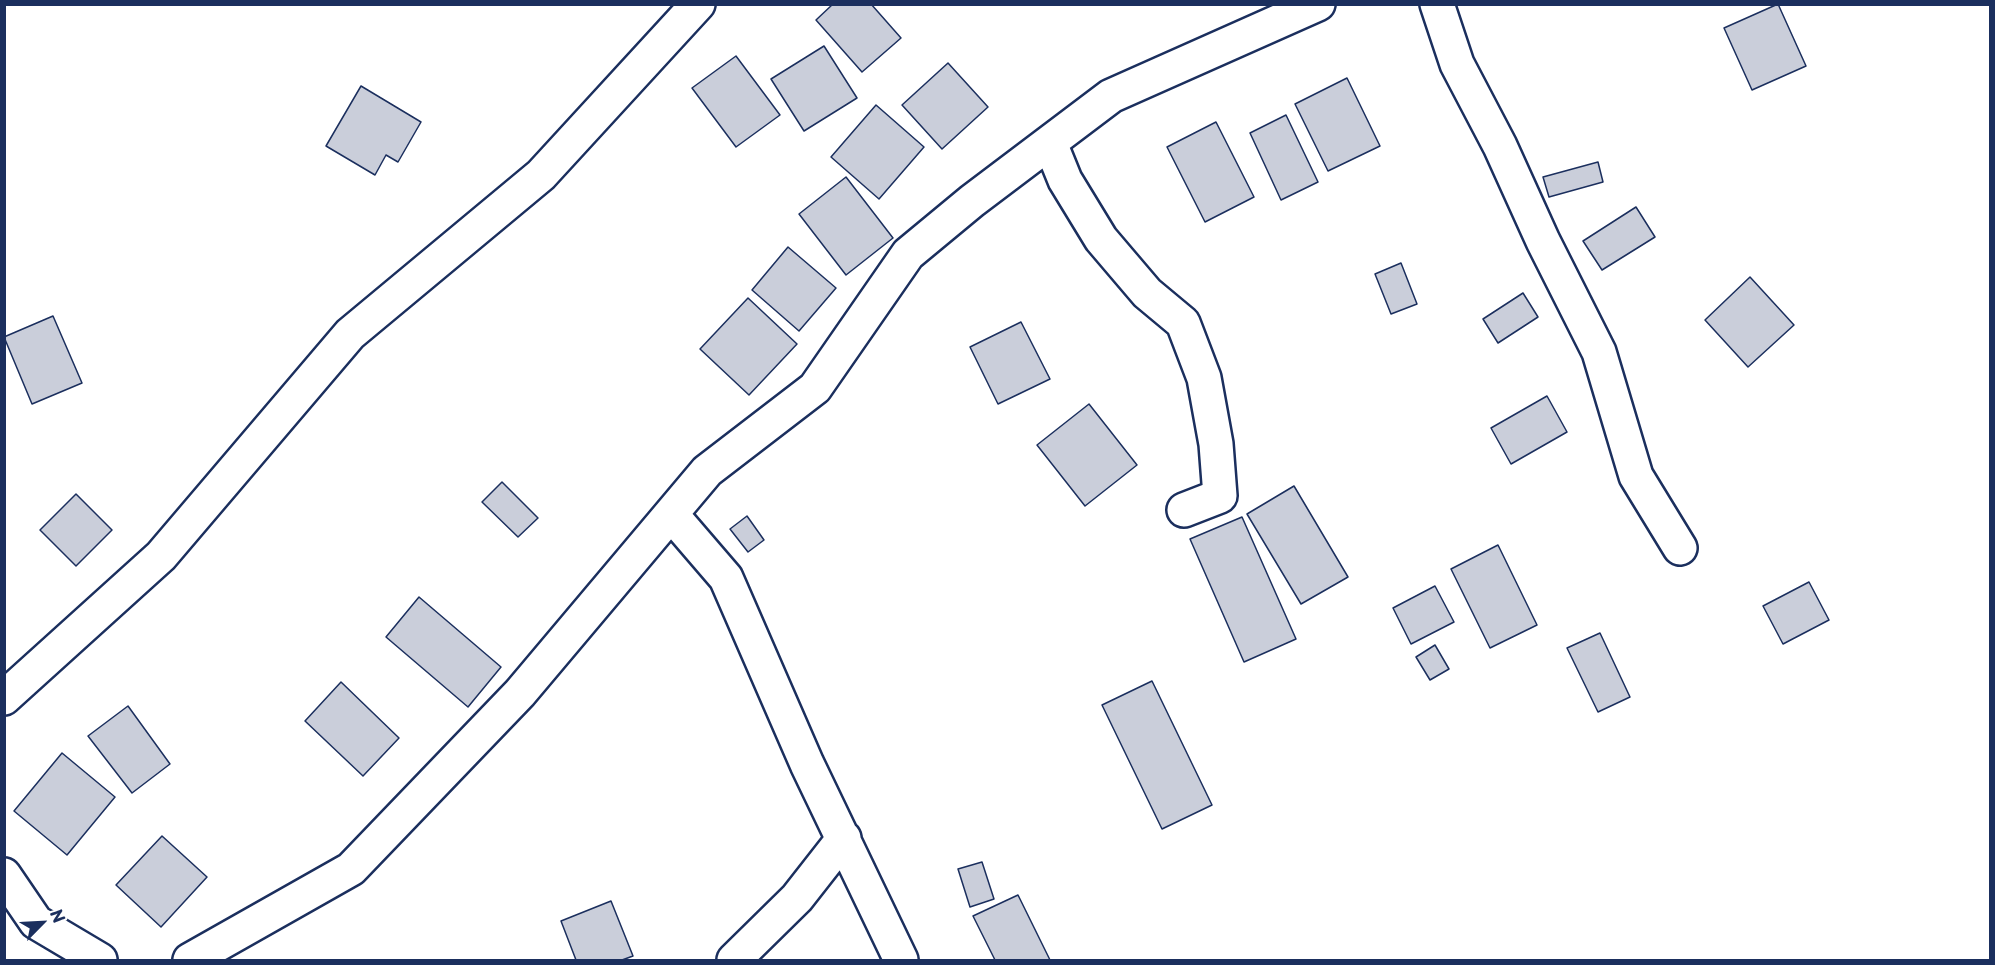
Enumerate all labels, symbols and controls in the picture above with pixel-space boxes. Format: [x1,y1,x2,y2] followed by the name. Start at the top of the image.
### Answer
[12,893,72,953] north arrow
[45,905,72,926] text: N

